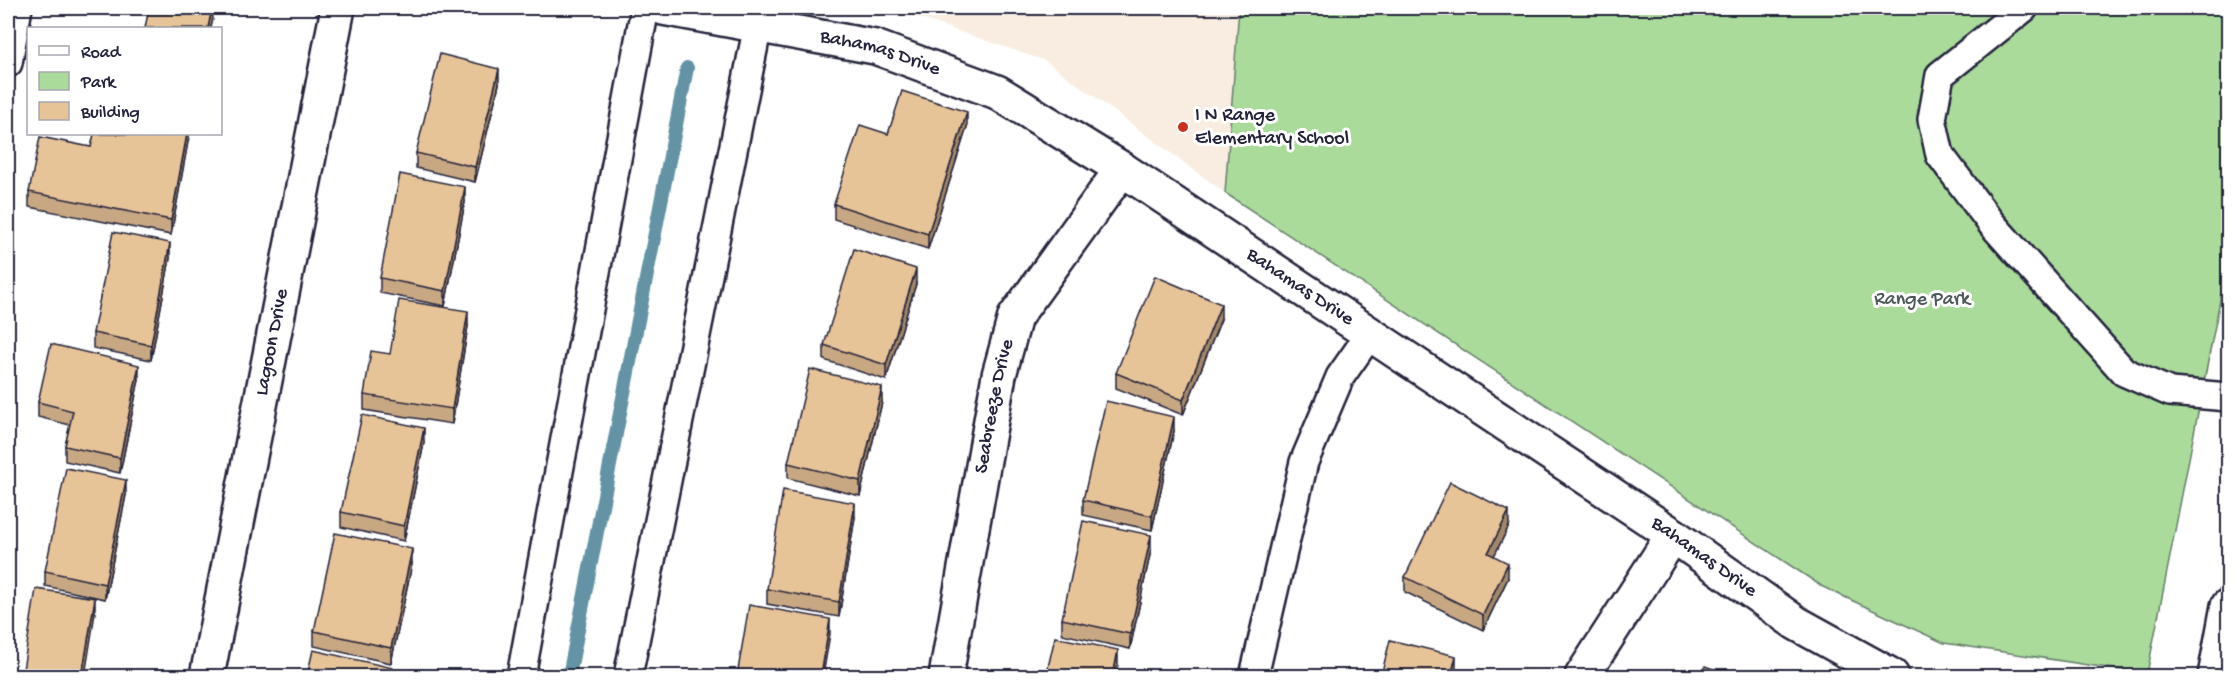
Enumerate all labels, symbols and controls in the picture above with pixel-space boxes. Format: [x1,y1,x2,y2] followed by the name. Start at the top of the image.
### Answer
[817,25,944,82] street label: Bahamas Drive
[27,27,222,135] legend
[81,43,122,64] text: Road
[80,73,117,94] text: Park
[80,103,140,124] text: Building
[1195,105,1349,151] place label: I N Range Elementary School
[1176,120,1190,134] marker: I N Range Elementary School
[1241,243,1358,332] street label: Bahamas Drive
[251,286,294,398] street label: Lagoon Drive
[1874,289,1972,312] park label: Range Park
[970,336,1020,475] street label: Seabreeze Drive
[1646,512,1762,603] street label: Bahamas Drive

